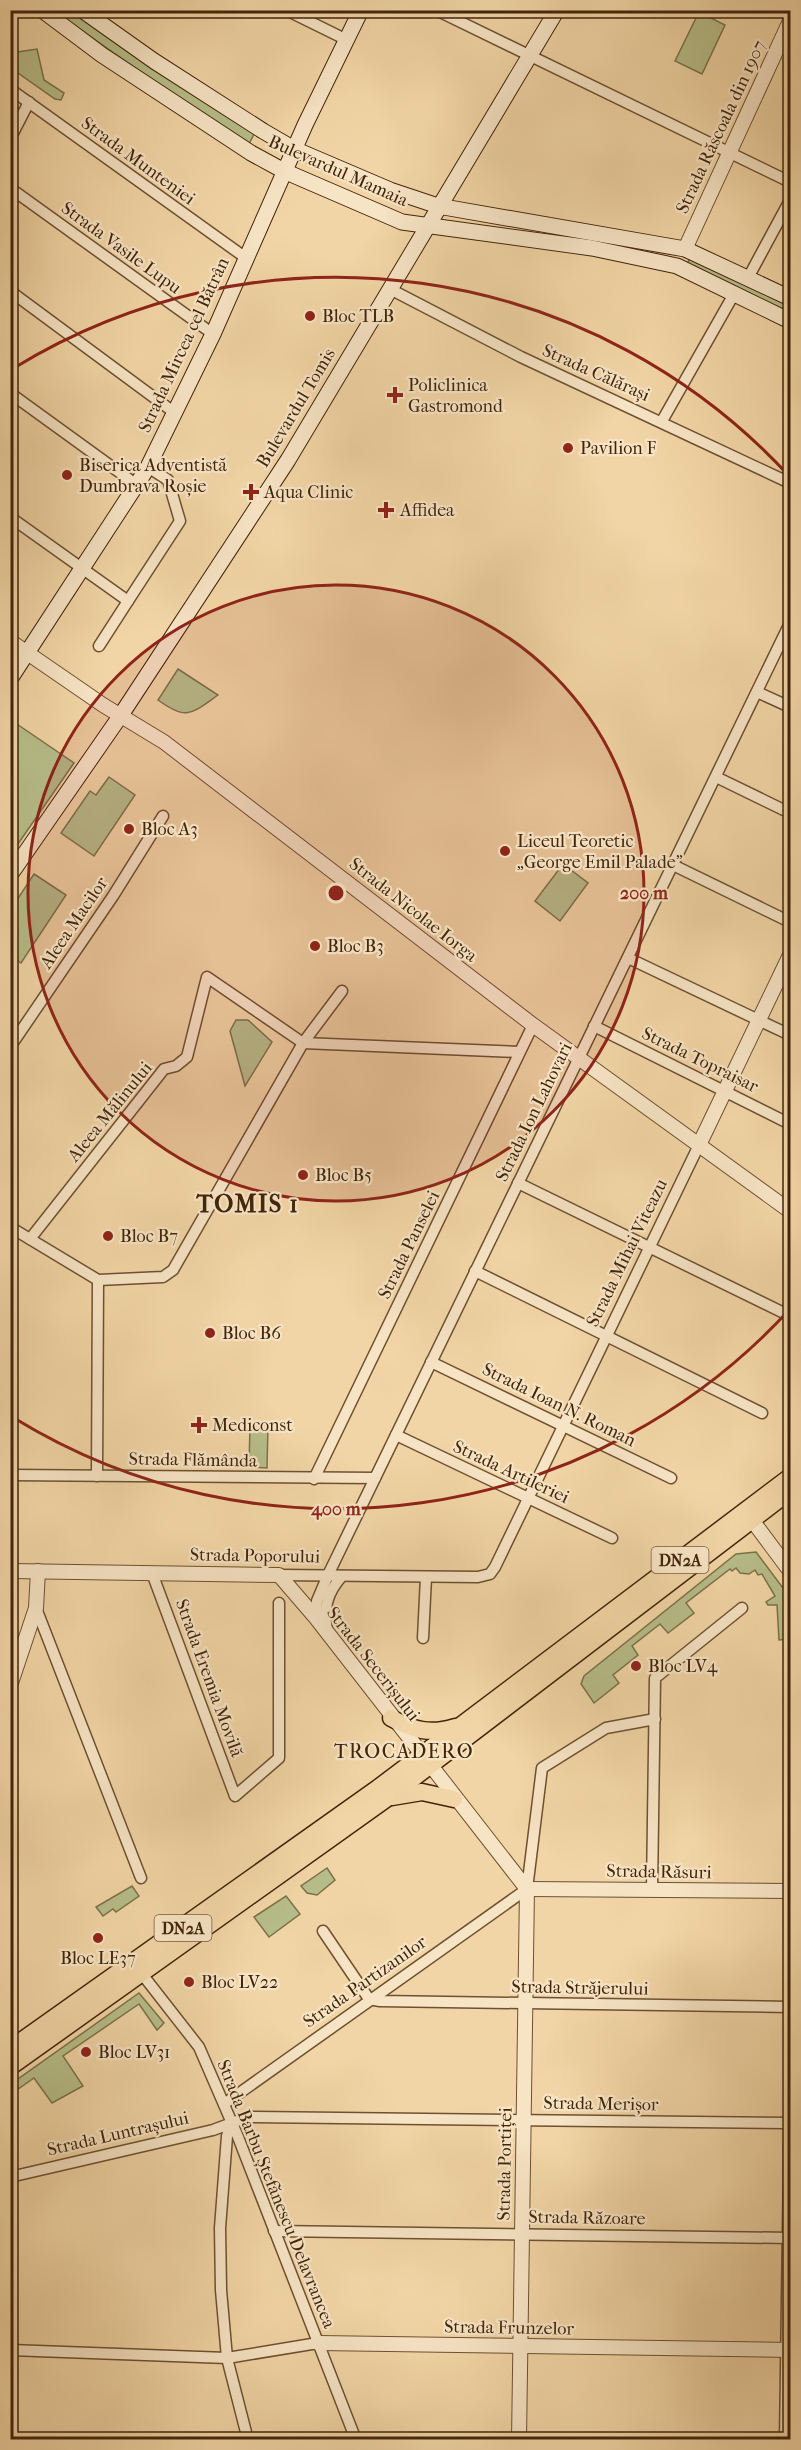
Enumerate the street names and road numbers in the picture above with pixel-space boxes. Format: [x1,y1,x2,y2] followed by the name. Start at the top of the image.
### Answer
[672,37,770,217] street label: Strada Răscoala din 1907
[77,113,200,210] street label: Strada Munteniei
[265,131,412,211] street label: Bulevardul Mamaia
[57,197,185,299] street label: Strada Vasile Lupu
[134,254,234,436] street label: Strada Mircea cel Bătrân
[539,340,654,406] street label: Strada Călărași
[252,344,340,471] street label: Bulevardul Tomis
[345,854,482,967] street label: Strada Nicolae Iorga
[35,873,113,974] street label: Aleea Macilor
[638,1023,762,1097] street label: Strada Topraisar
[491,1038,577,1185] street label: Strada Ion Lahovari
[63,1057,157,1167] street label: Aleea Mălinului
[582,1176,672,1330] street label: Strada Mihai Viteazu
[374,1187,445,1302] street label: Strada Panselei
[479,1359,640,1452] street label: Strada Ioan N. Roman
[450,1436,573,1508] street label: Strada Artileriei
[129,1448,258,1472] street label: Strada Flămânda
[190,1544,321,1568] street label: Strada Poporului
[652,1547,708,1573] road number: DN2A
[171,1596,248,1760] street label: Strada Eremia Movilă
[322,1603,424,1726] street label: Strada Secerișului
[606,1861,712,1883] street label: Strada Răsuri
[154,1915,212,1941] road number: DN2A
[299,1931,431,2032] street label: Strada Partizanilor
[511,1976,649,2000] street label: Strada Străjerului
[212,2057,340,2332] street label: Strada Barbu Ștefănescu Delavrancea
[543,2092,659,2116] street label: Strada Merișor
[45,2107,191,2160] street label: Strada Luntrașului
[494,2107,516,2221] street label: Strada Portiței
[528,2206,646,2230] street label: Strada Răzoare
[444,2316,574,2340] street label: Strada Frunzelor

